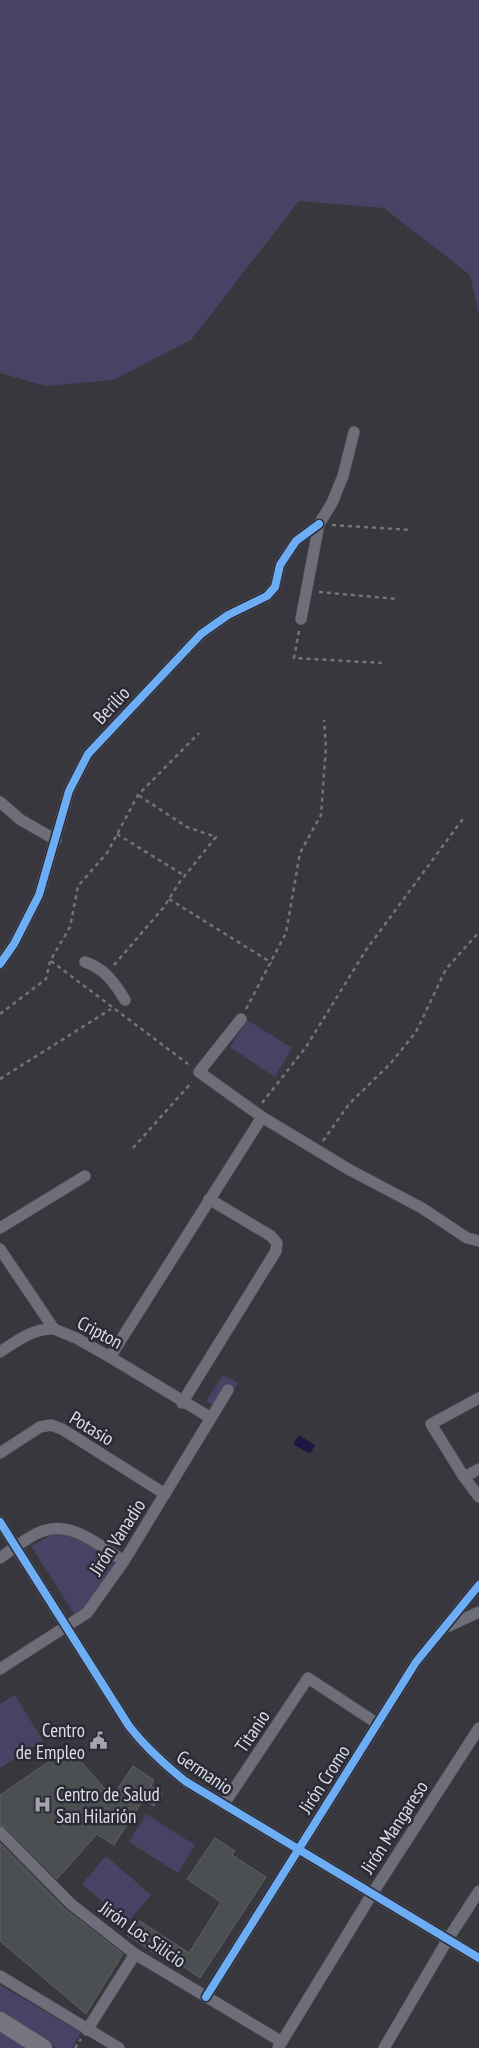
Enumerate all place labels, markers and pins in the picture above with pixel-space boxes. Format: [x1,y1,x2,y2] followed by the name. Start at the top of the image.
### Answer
[16,1718,85,1764] place label: Centro de Empleo
[89,1731,109,1751] public building icon: Centro de Empleo
[56,1782,160,1828] place label: Centro de Salud San Hilarión
[32,1795,52,1815] hospital icon: Centro de Salud San Hilarión

